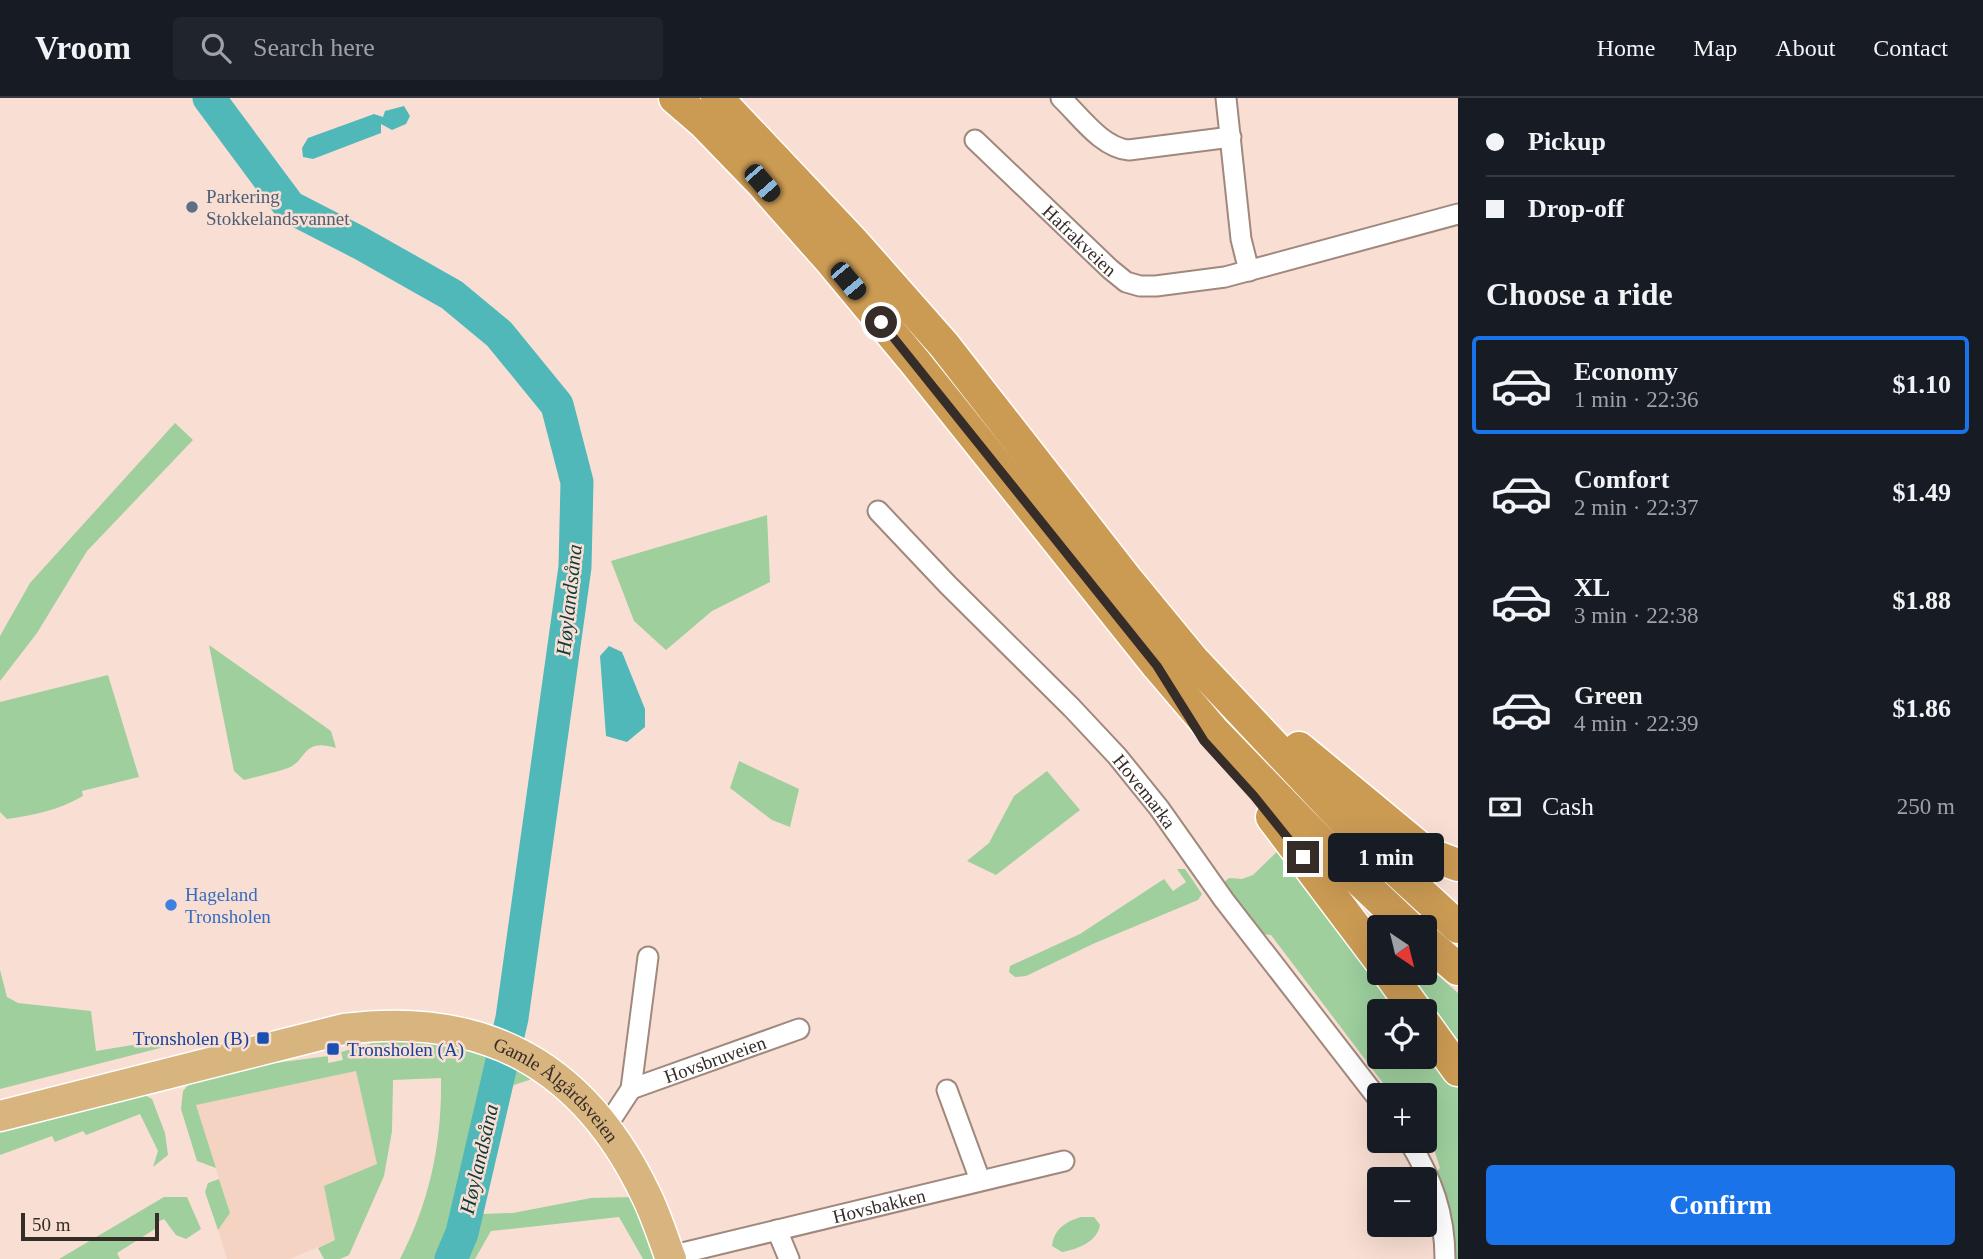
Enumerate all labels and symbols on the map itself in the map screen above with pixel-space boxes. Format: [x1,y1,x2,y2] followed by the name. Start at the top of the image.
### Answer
[741,160,784,206] car
[206,186,350,229] place label: Parkering Stokkelandsvannet
[184,199,200,215] marker: Parkering Stokkelandsvannet
[1038,201,1121,281] street label: Hafrakveien
[827,258,870,304] car
[865,306,897,338] route start
[551,543,587,658] water label: Høylandsåna
[1109,750,1180,833] street label: Hovemarka
[1328,832,1443,882] callout: 1 min
[1287,841,1319,873] route end
[185,884,271,927] place label: Hageland Tronsholen
[163,897,179,913] marker: Hageland Tronsholen
[1367,915,1437,985] north arrow
[133,1028,249,1050] place label: Tronsholen (B)
[255,1030,271,1046] marker: Tronsholen (B)
[661,1032,769,1087] street label: Hovsbruveien
[491,1033,623,1147] street label: Gamle Ålgårdsveien
[347,1039,464,1061] place label: Tronsholen (A)
[325,1041,341,1057] marker: Tronsholen (A)
[454,1102,503,1217] water label: Høylandsåna
[830,1185,928,1227] street label: Hovsbakken
[21,1210,159,1242] scale bar

